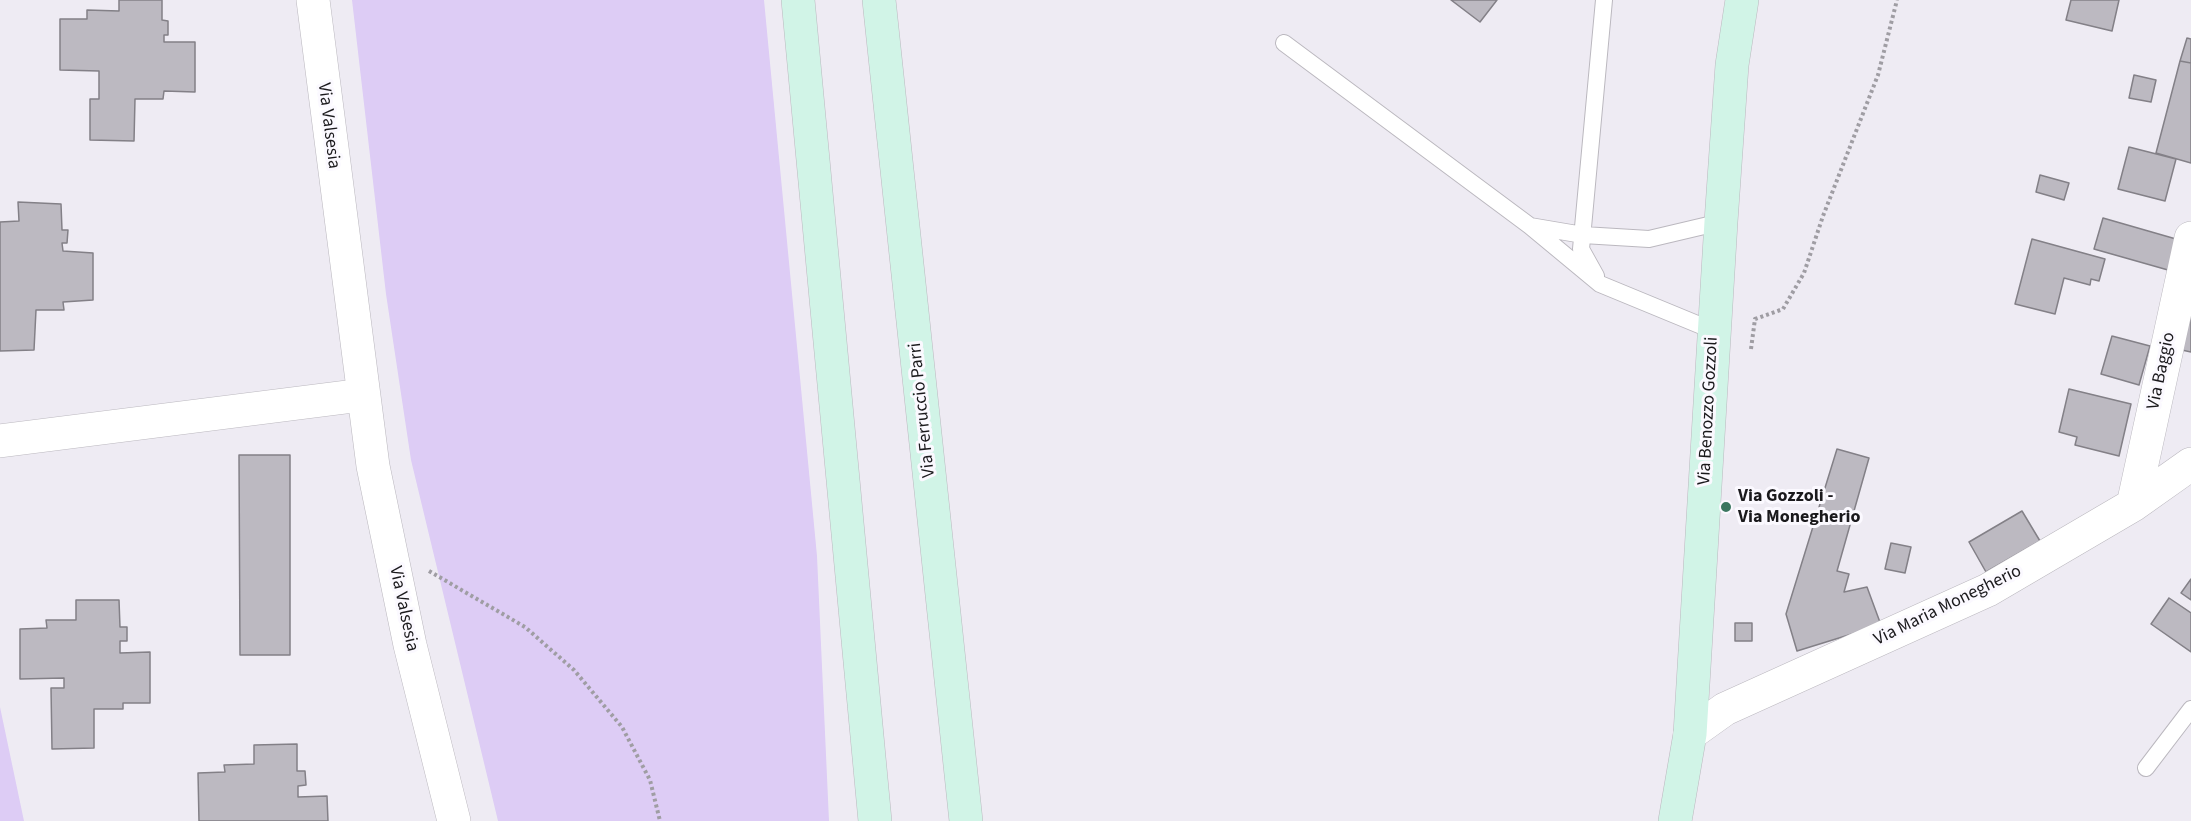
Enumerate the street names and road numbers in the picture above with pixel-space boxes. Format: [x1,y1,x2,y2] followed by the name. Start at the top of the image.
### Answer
[312,82,344,170] street label: Via Valsesia
[2143,330,2181,412] street label: Via Baggio
[1694,336,1724,486] street label: Via Benozzo Gozzoli
[905,342,941,478] street label: Via Ferruccio Parri
[1871,561,2025,651] street label: Via Maria Monegherio
[383,564,423,654] street label: Via Valsesia

